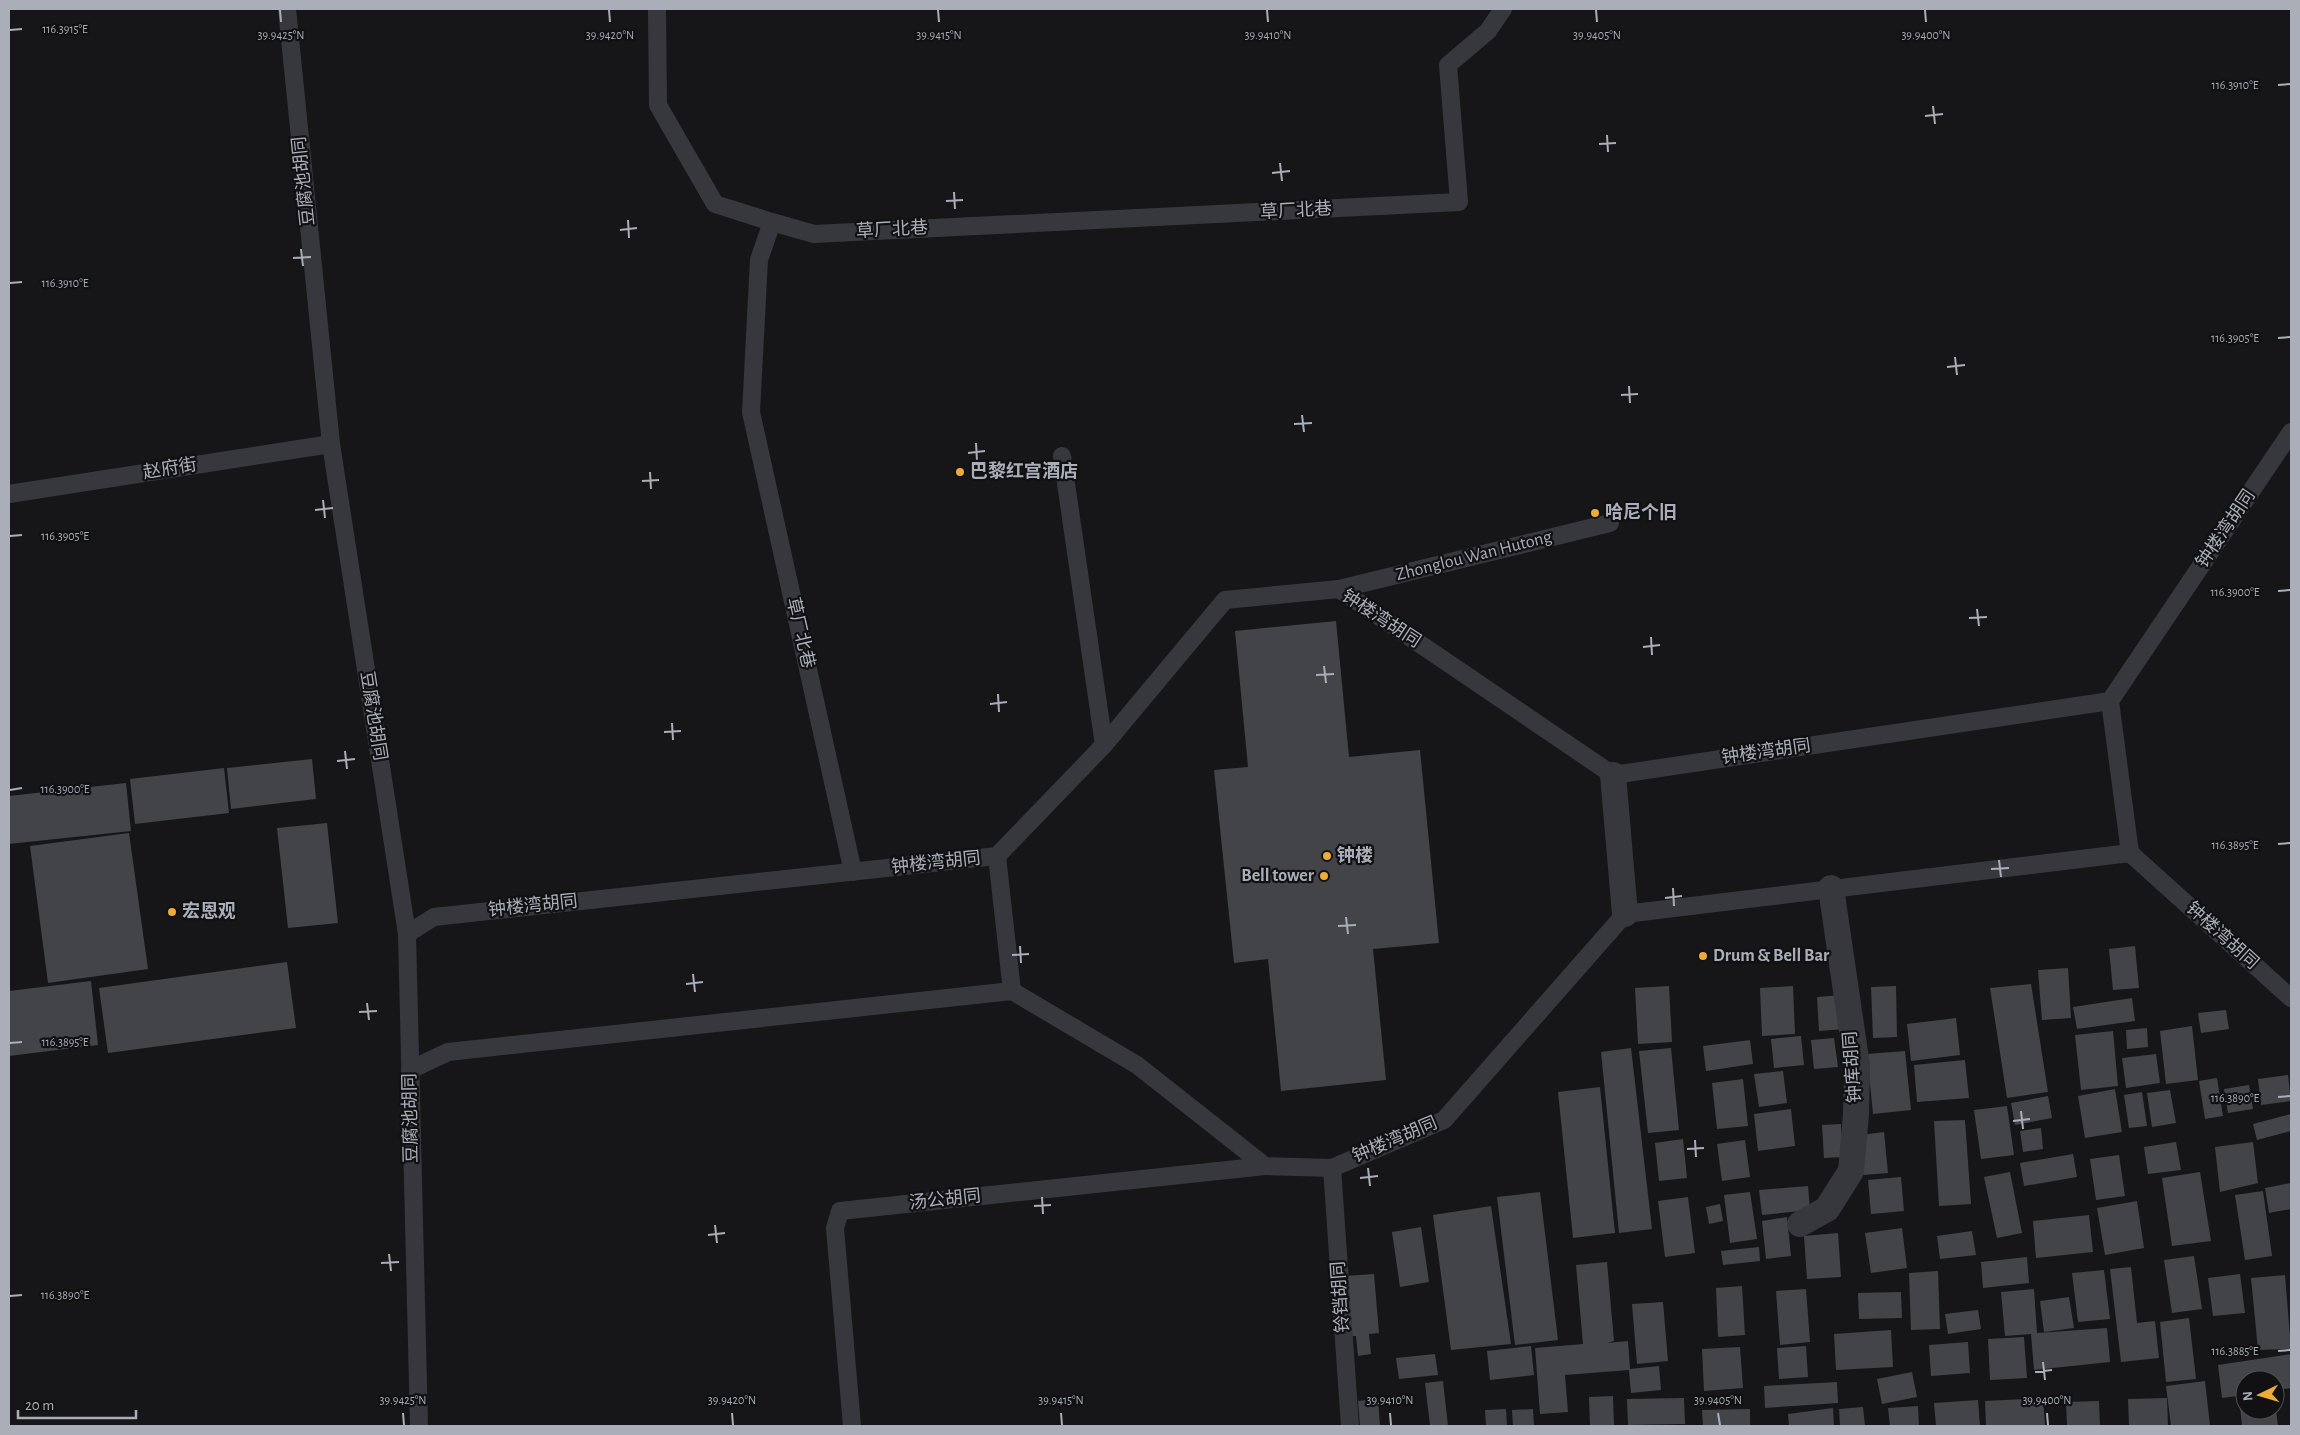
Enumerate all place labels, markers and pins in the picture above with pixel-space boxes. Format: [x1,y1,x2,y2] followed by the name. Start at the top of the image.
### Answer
[970,461,1078,481] place label: 巴黎红宫酒店
[954,466,966,478] marker: 巴黎红宫酒店
[1605,502,1677,522] place label: 哈尼个旧
[1589,507,1601,519] marker: 哈尼个旧
[1337,845,1373,865] place label: 钟楼
[1321,850,1333,862] marker: 钟楼
[1241,867,1315,885] place label: Bell tower
[1318,870,1330,882] marker: Bell tower
[182,901,236,921] place label: 宏恩观
[166,906,178,918] marker: 宏恩观
[1713,947,1830,965] place label: Drum & Bell Bar
[1697,950,1709,962] marker: Drum & Bell Bar

